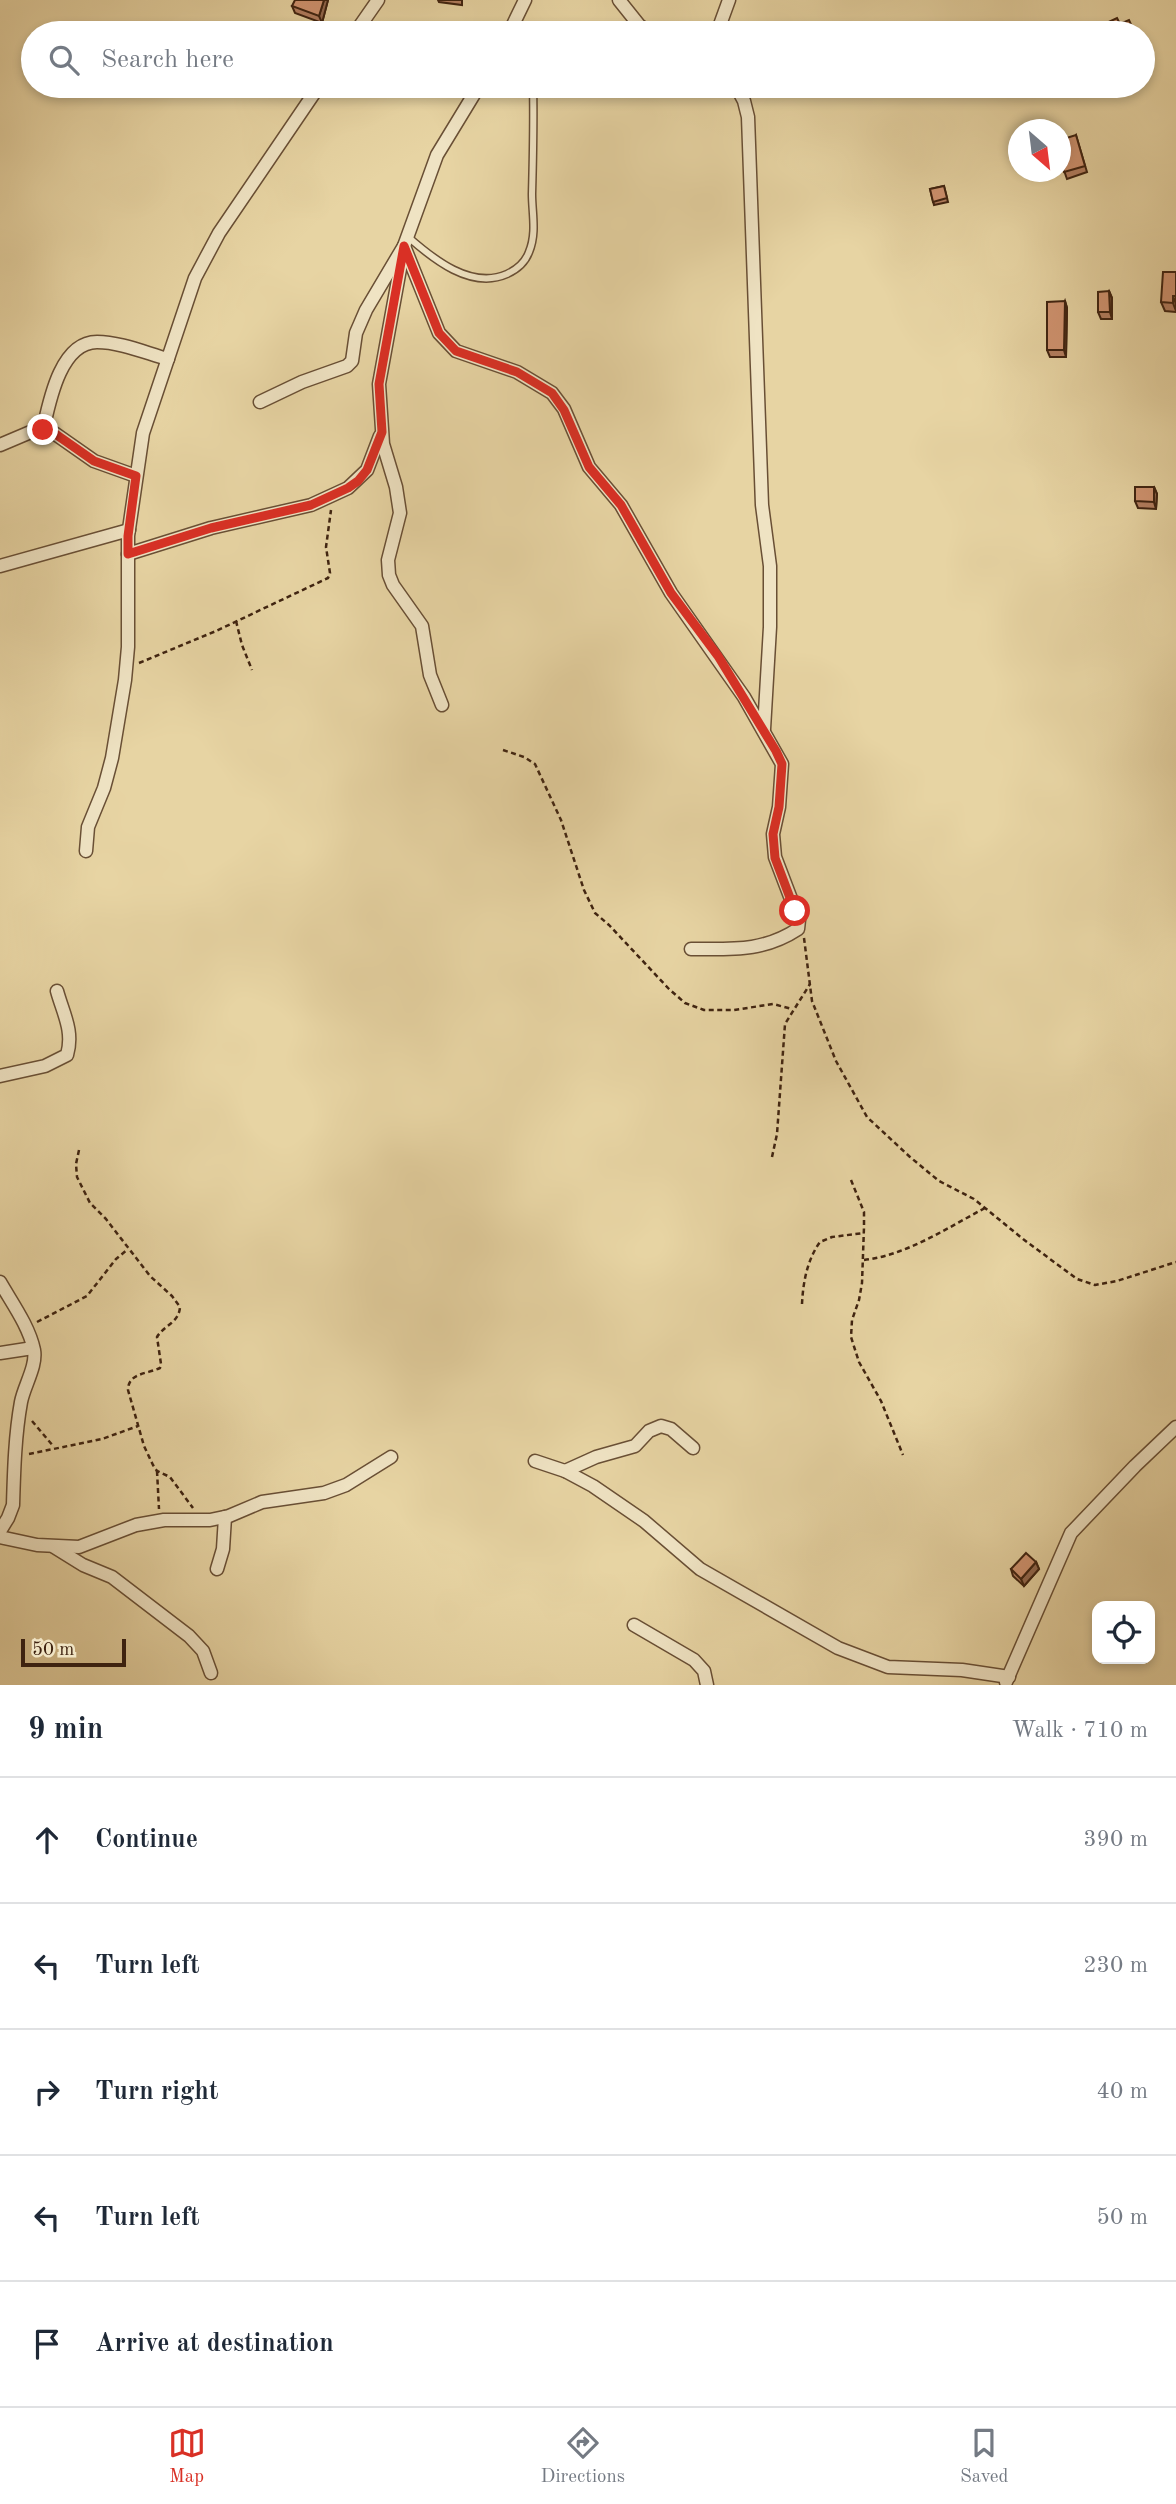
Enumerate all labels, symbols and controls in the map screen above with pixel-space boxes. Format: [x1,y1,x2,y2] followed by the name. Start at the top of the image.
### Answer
[21,21,1155,98] search box
[45,41,83,79] icon: search
[101,47,234,73] text: Search here
[1008,119,1071,182] north arrow
[27,414,58,445] route end
[779,895,810,926] route start
[1092,1601,1155,1664] map controls
[1092,1601,1155,1664] button: locate
[21,1636,126,1668] scale bar
[32,1641,74,1660] text: 50 m
[28,1715,103,1745] text: 9 min
[1012,1719,1148,1742] text: Walk · 710 m
[28,1821,66,1859] icon: ahead
[95,1827,198,1853] text: Continue
[1083,1828,1148,1851] text: 390 m
[28,1947,66,1985] icon: left
[95,1953,200,1979] text: Turn left
[1083,1954,1148,1977] text: 230 m
[28,2073,66,2111] icon: right
[95,2079,218,2105] text: Turn right
[1097,2080,1148,2103] text: 40 m
[28,2199,66,2237] icon: left
[95,2205,200,2231] text: Turn left
[1097,2206,1148,2229] text: 50 m
[28,2325,66,2363] icon: arrive
[95,2331,334,2357] text: Arrive at destination
[168,2424,206,2489] tab: Map
[541,2424,625,2489] tab: Directions
[960,2424,1008,2489] tab: Saved

